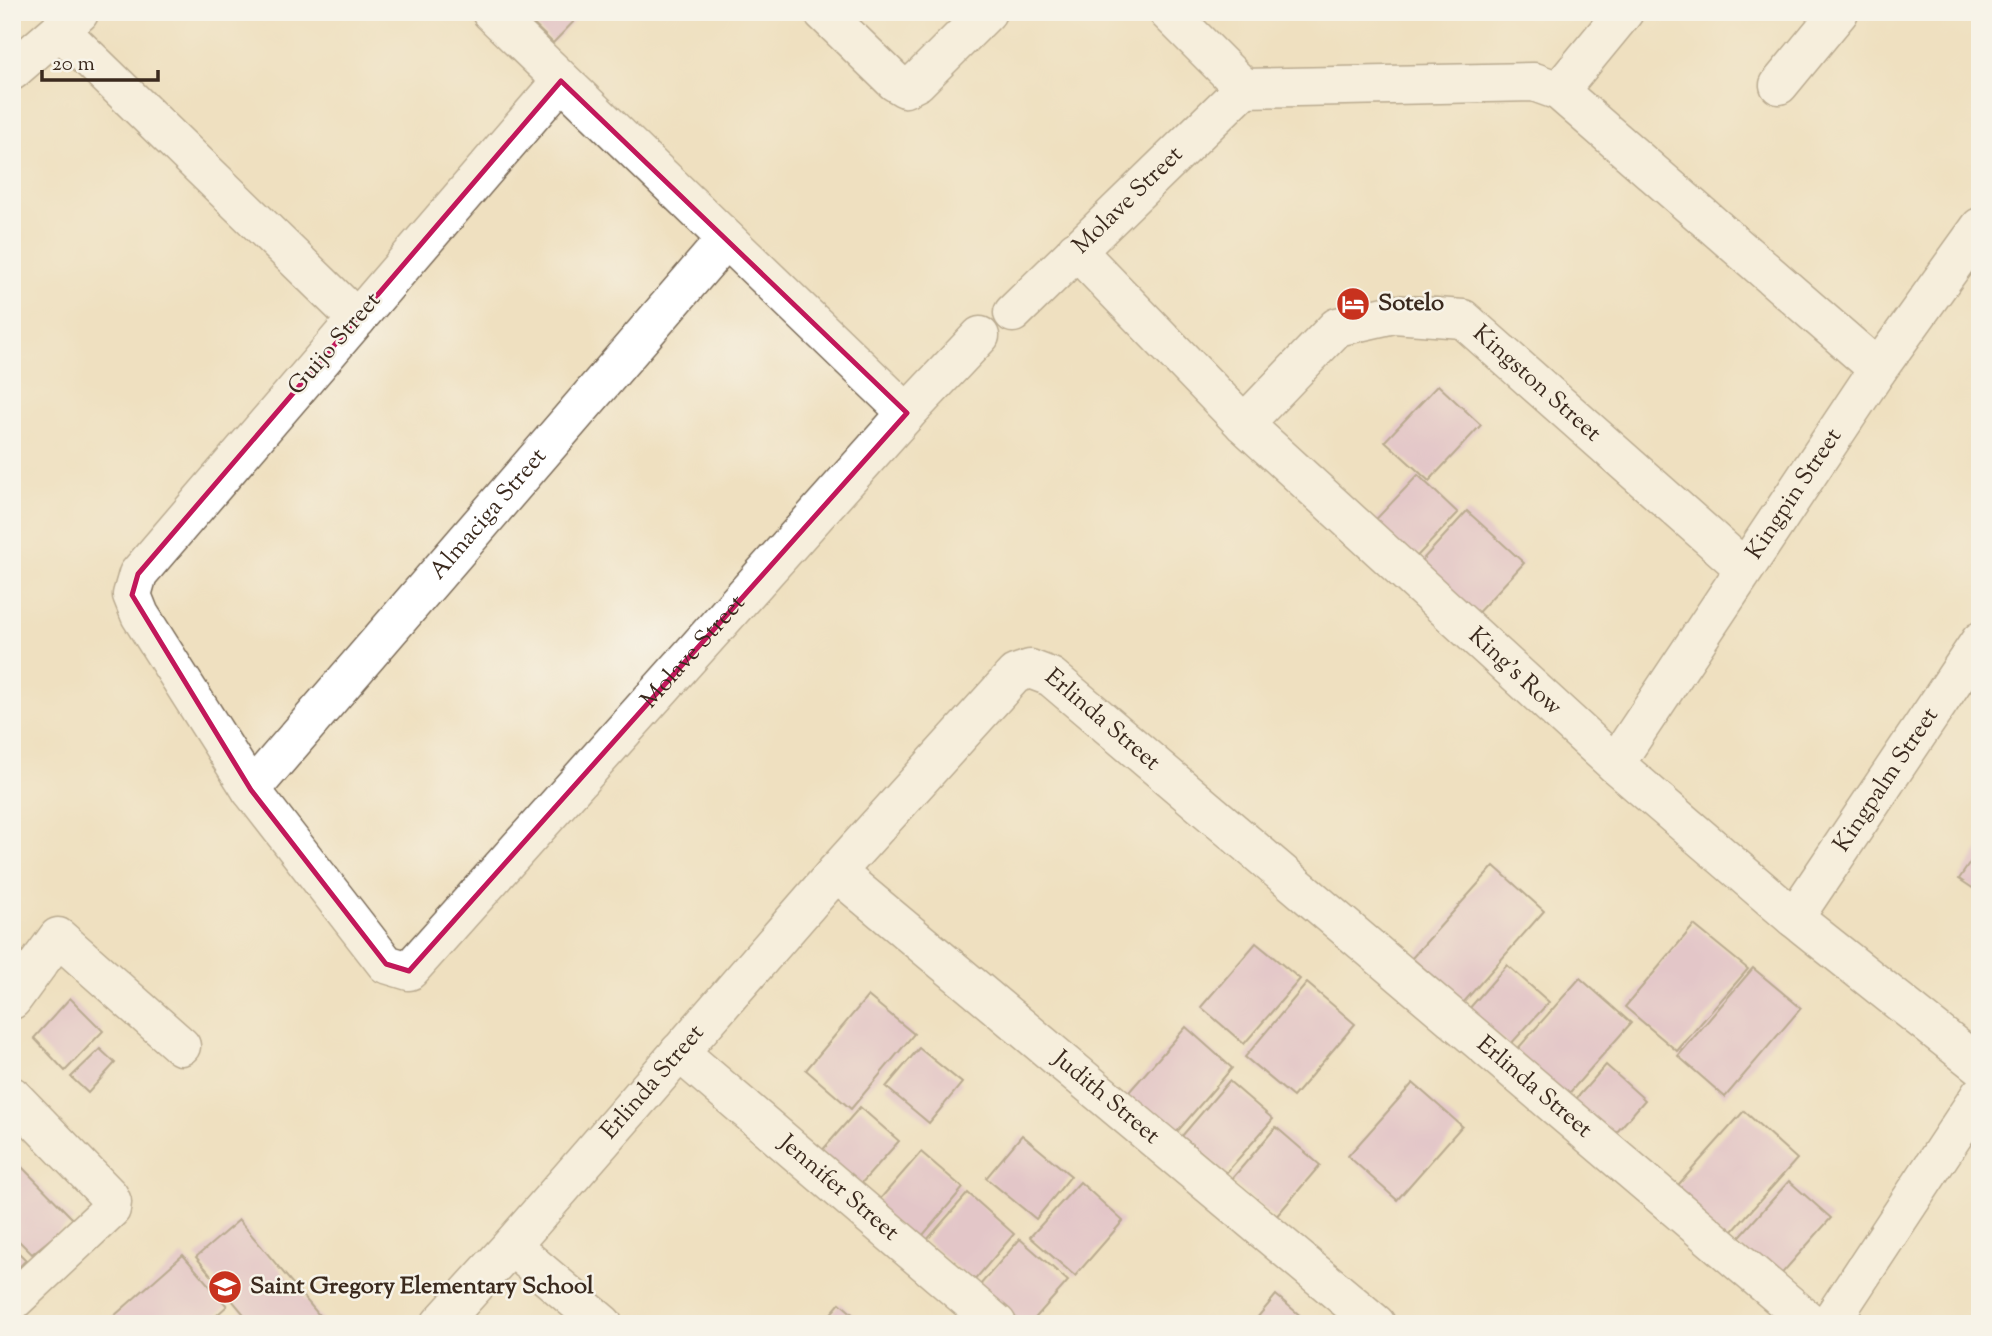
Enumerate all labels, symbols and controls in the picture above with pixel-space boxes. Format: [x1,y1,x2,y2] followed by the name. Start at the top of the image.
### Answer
[42,38,158,82] scale bar
[52,50,95,80] text: 20 m
[1065,139,1191,263] street label: Molave Street
[280,285,390,403] street label: Guijo Street
[1334,285,1372,323] hotel icon: Sotelo
[1378,287,1444,321] place label: Sotelo
[1464,318,1608,450] street label: Kingston Street
[1738,422,1851,567] street label: Kingpin Street
[422,441,555,588] street label: Almaciga Street
[634,588,754,716] street label: Molave Street
[1460,620,1569,724] street label: King's Row
[1037,661,1167,779] street label: Erlinda Street
[1826,701,1947,859] street label: Kingpalm Street
[593,1018,713,1148] street label: Erlinda Street
[1469,1028,1599,1147] street label: Erlinda Street
[1043,1042,1167,1153] street label: Judith Street
[770,1126,906,1250] street label: Jennifer Street
[206,1268,244,1306] school or university icon: Saint Gregory Elementary School
[250,1270,594,1304] place label: Saint Gregory Elementary School

